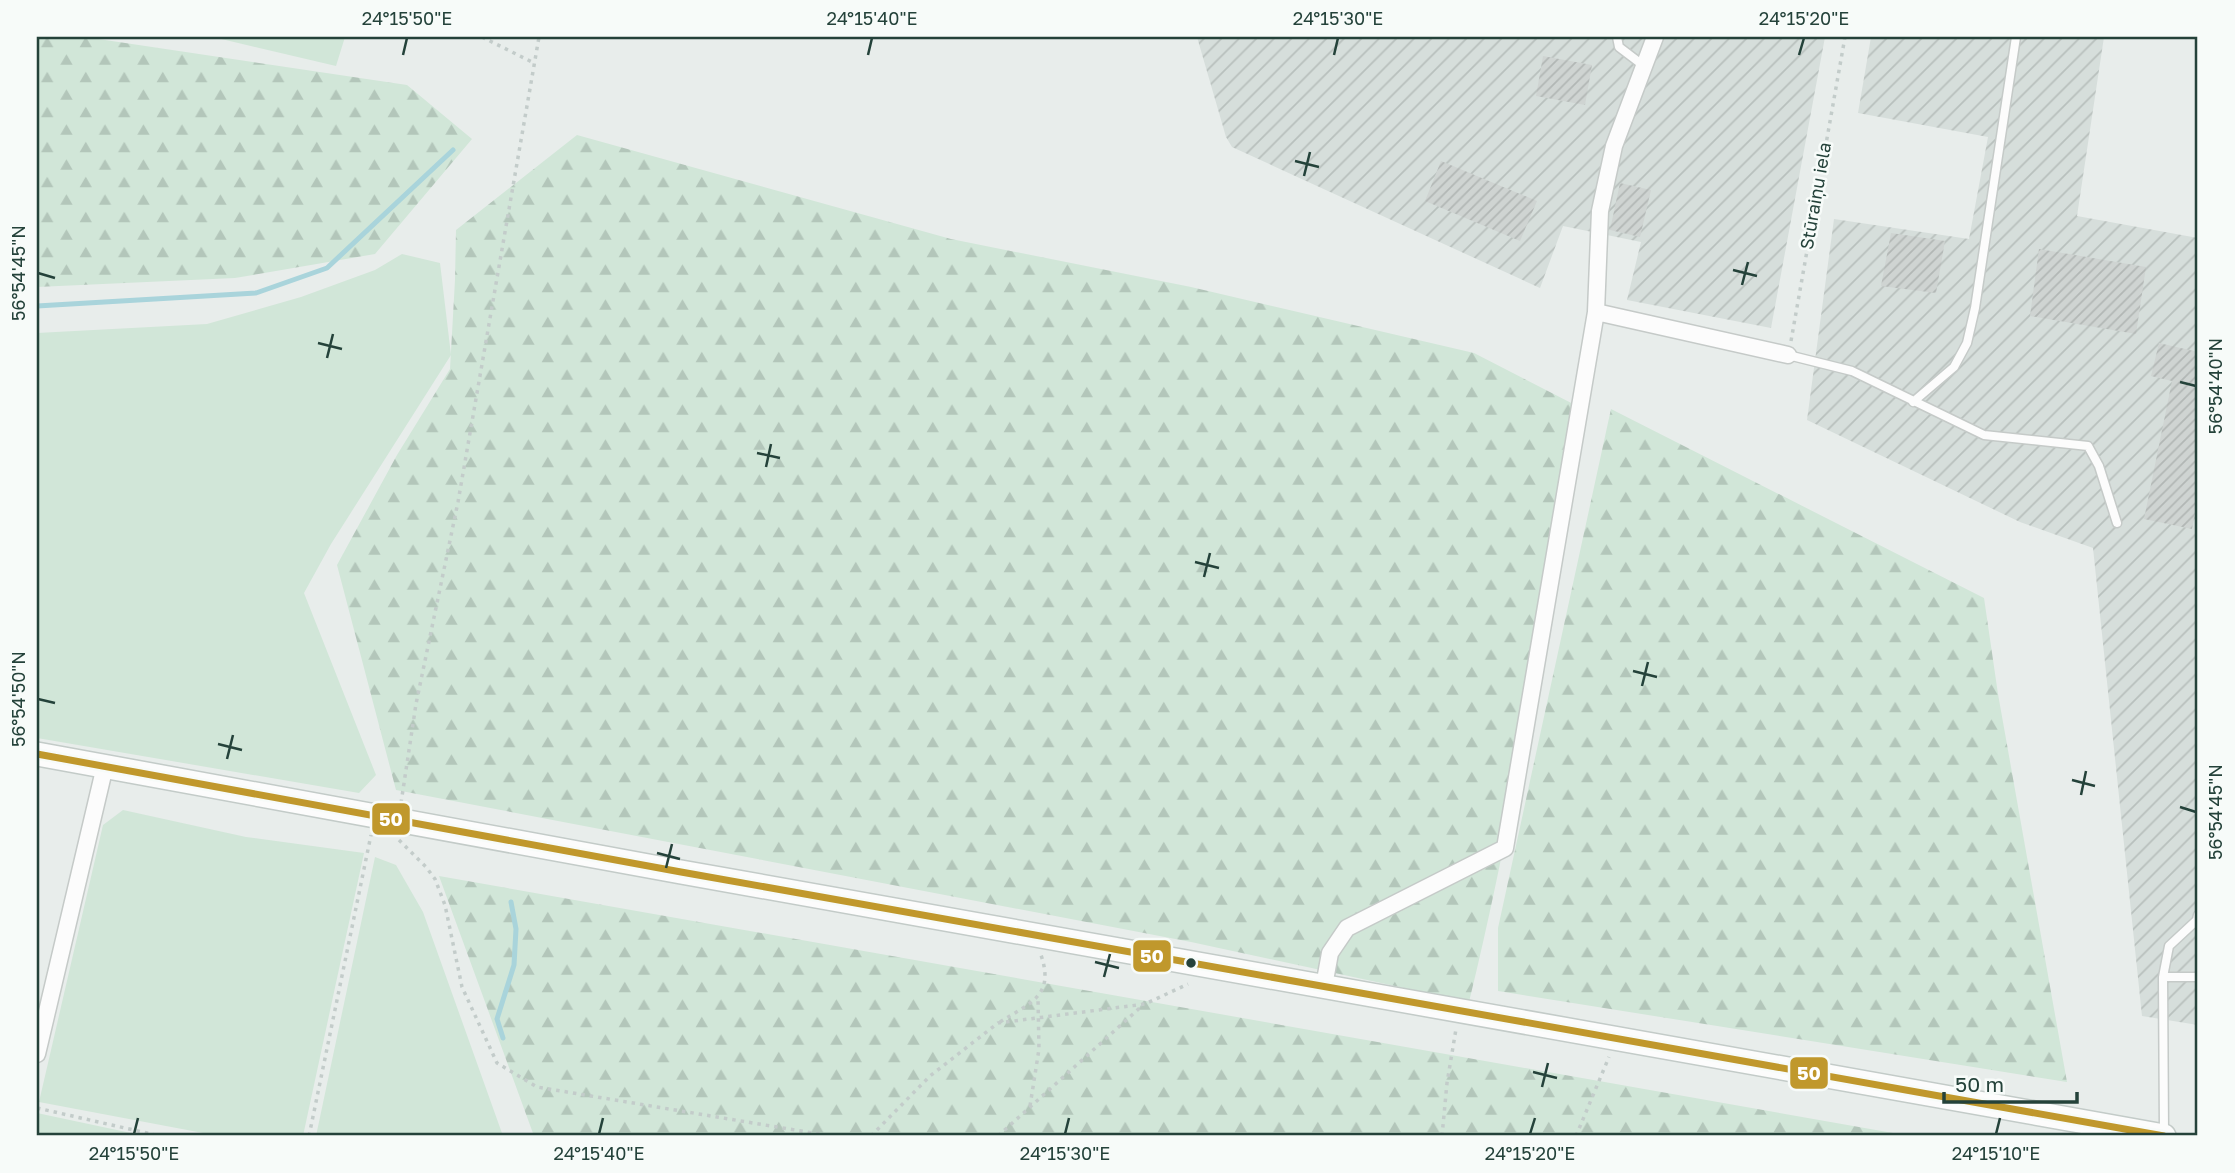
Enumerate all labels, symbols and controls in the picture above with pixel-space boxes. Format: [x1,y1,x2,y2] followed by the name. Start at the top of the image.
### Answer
[362,7,452,29] text: 24°15'50"E
[827,7,917,29] text: 24°15'40"E
[1293,7,1383,29] text: 24°15'30"E
[1759,7,1849,29] text: 24°15'20"E
[1795,140,1836,251] street label: Stūraiņu iela
[7,225,29,321] text: 56°54'45"N
[2204,338,2226,434] text: 56°54'40"N
[7,651,29,747] text: 56°54'50"N
[2204,764,2226,860] text: 56°54'45"N
[371,802,411,836] line badge: 50
[379,807,403,830] text: 50
[1132,939,1172,973] line badge: 50
[1140,944,1164,967] text: 50
[1184,956,1198,970] unlabelled marker
[1789,1056,1829,1090] line badge: 50
[1797,1061,1821,1084] text: 50
[1944,1061,2078,1105] scale bar
[1955,1071,2004,1097] text: 50 m
[89,1142,179,1164] text: 24°15'50"E
[554,1142,644,1164] text: 24°15'40"E
[1020,1142,1110,1164] text: 24°15'30"E
[1485,1142,1575,1164] text: 24°15'20"E
[1952,1142,2040,1164] text: 24°15'10"E

